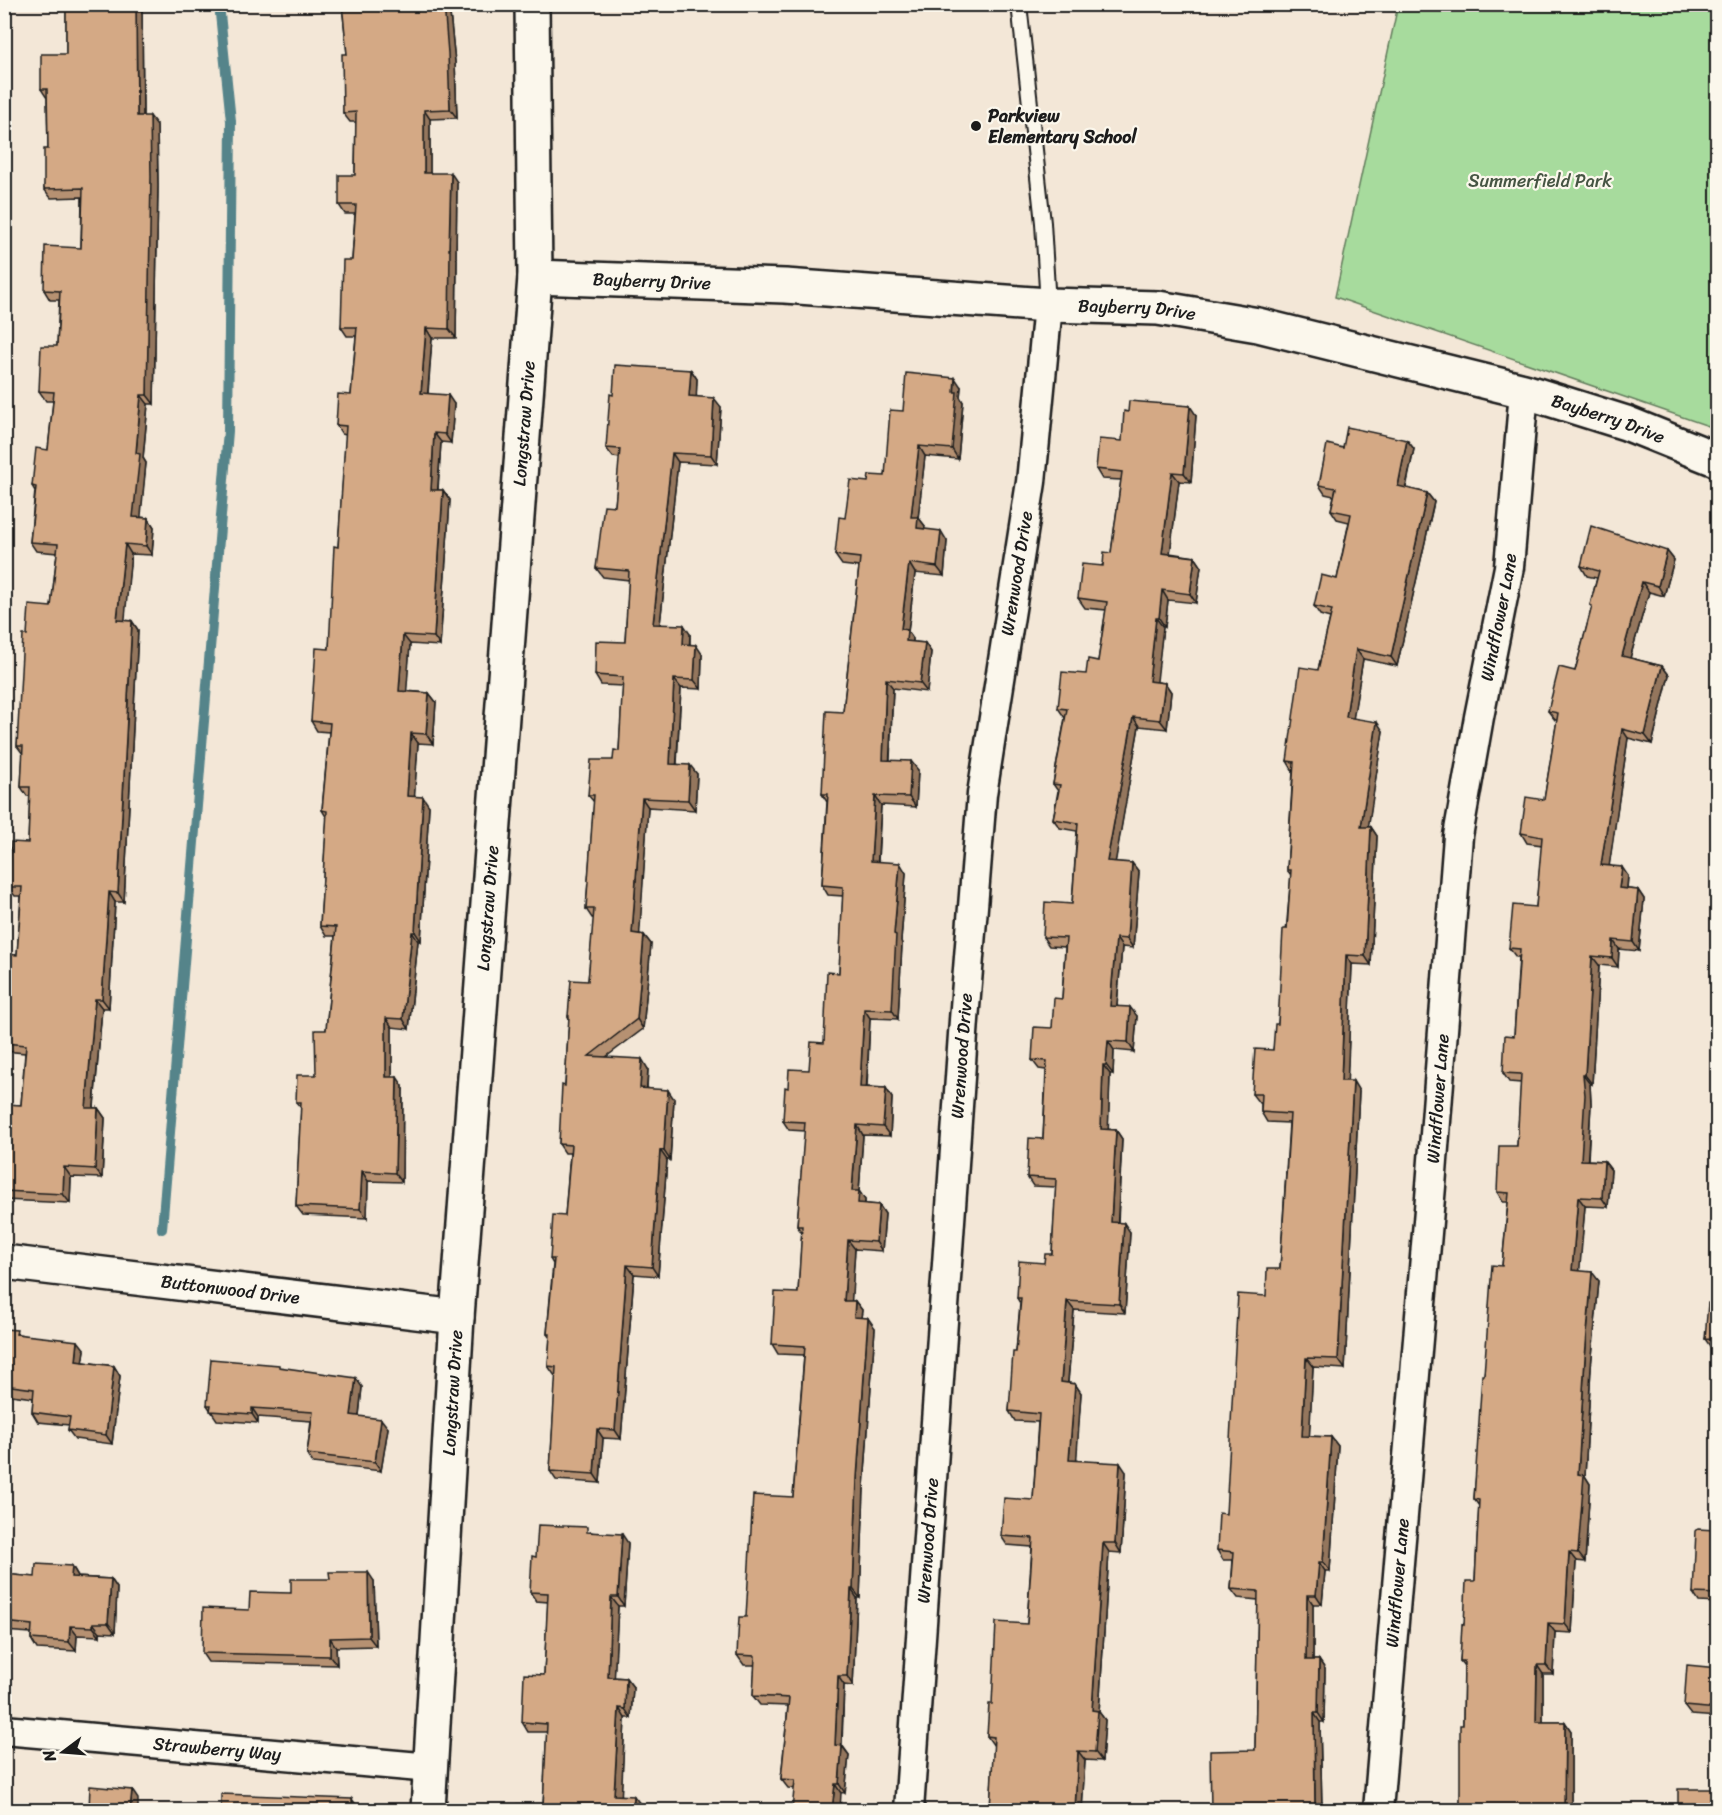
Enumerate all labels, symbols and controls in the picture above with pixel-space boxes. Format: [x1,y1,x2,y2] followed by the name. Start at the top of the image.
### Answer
[988,100,1137,153] place label: Parkview Elementary School
[969,119,983,133] marker: Parkview Elementary School
[1468,165,1612,197] park label: Summerfield Park
[592,263,712,299] street label: Bayberry Drive
[1078,290,1198,330] street label: Bayberry Drive
[503,359,545,487] street label: Longstraw Drive
[1547,385,1670,453] street label: Bayberry Drive
[991,509,1042,638] street label: Wrenwood Drive
[1471,552,1526,684] street label: Windflower Lane
[467,844,508,972] street label: Longstraw Drive
[941,992,982,1120] street label: Wrenwood Drive
[1417,1033,1459,1164] street label: Windflower Lane
[159,1265,302,1314] street label: Buttonwood Drive
[433,1329,472,1456] street label: Longstraw Drive
[907,1477,948,1604] street label: Wrenwood Drive
[1376,1517,1419,1649] street label: Windflower Lane
[33,1722,93,1782] north arrow
[152,1727,283,1771] street label: Strawberry Way
[33,1746,65,1766] text: N

